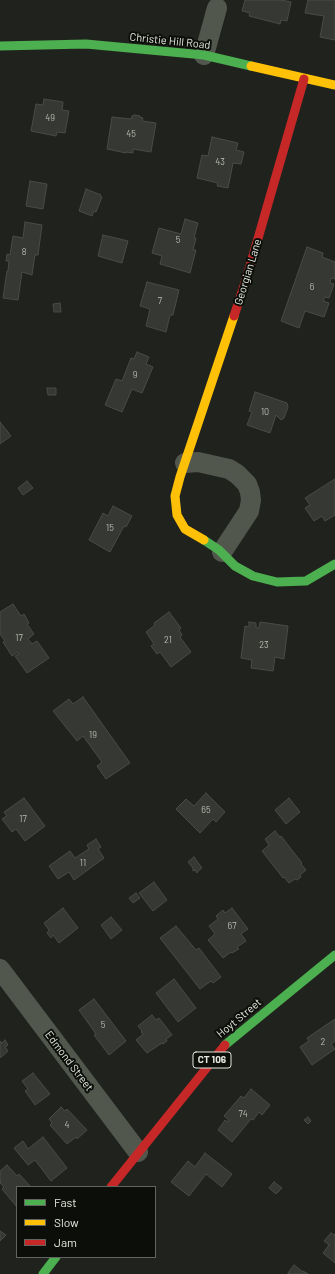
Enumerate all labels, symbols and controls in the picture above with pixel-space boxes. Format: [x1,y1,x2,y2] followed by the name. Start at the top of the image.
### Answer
[129,30,211,52] street label: Christie Hill Road
[45,113,55,123] house number: 49
[126,129,136,139] house number: 45
[215,157,225,167] house number: 43
[176,235,180,245] house number: 5
[232,237,264,307] street label: Georgian Lane
[22,247,26,257] house number: 8
[310,282,314,292] house number: 6
[158,296,162,306] house number: 7
[133,370,137,380] house number: 9
[261,407,269,417] house number: 10
[106,523,114,533] house number: 15
[15,633,23,643] house number: 17
[164,635,172,645] house number: 21
[259,640,269,650] house number: 23
[89,730,97,740] house number: 19
[201,805,211,815] house number: 65
[19,814,27,824] house number: 17
[80,858,86,868] house number: 11
[228,921,236,931] house number: 67
[214,996,264,1040] street label: Hoyt Street
[101,1020,105,1030] house number: 5
[42,1028,96,1094] street label: Edmond Street
[321,1037,325,1047] house number: 2
[193,1052,231,1068] road number: CT 106
[238,1109,248,1119] house number: 74
[65,1120,69,1130] house number: 4
[16,1186,156,1258] legend
[54,1195,77,1209] text: Fast
[54,1215,79,1229] text: Slow
[54,1235,77,1249] text: Jam

